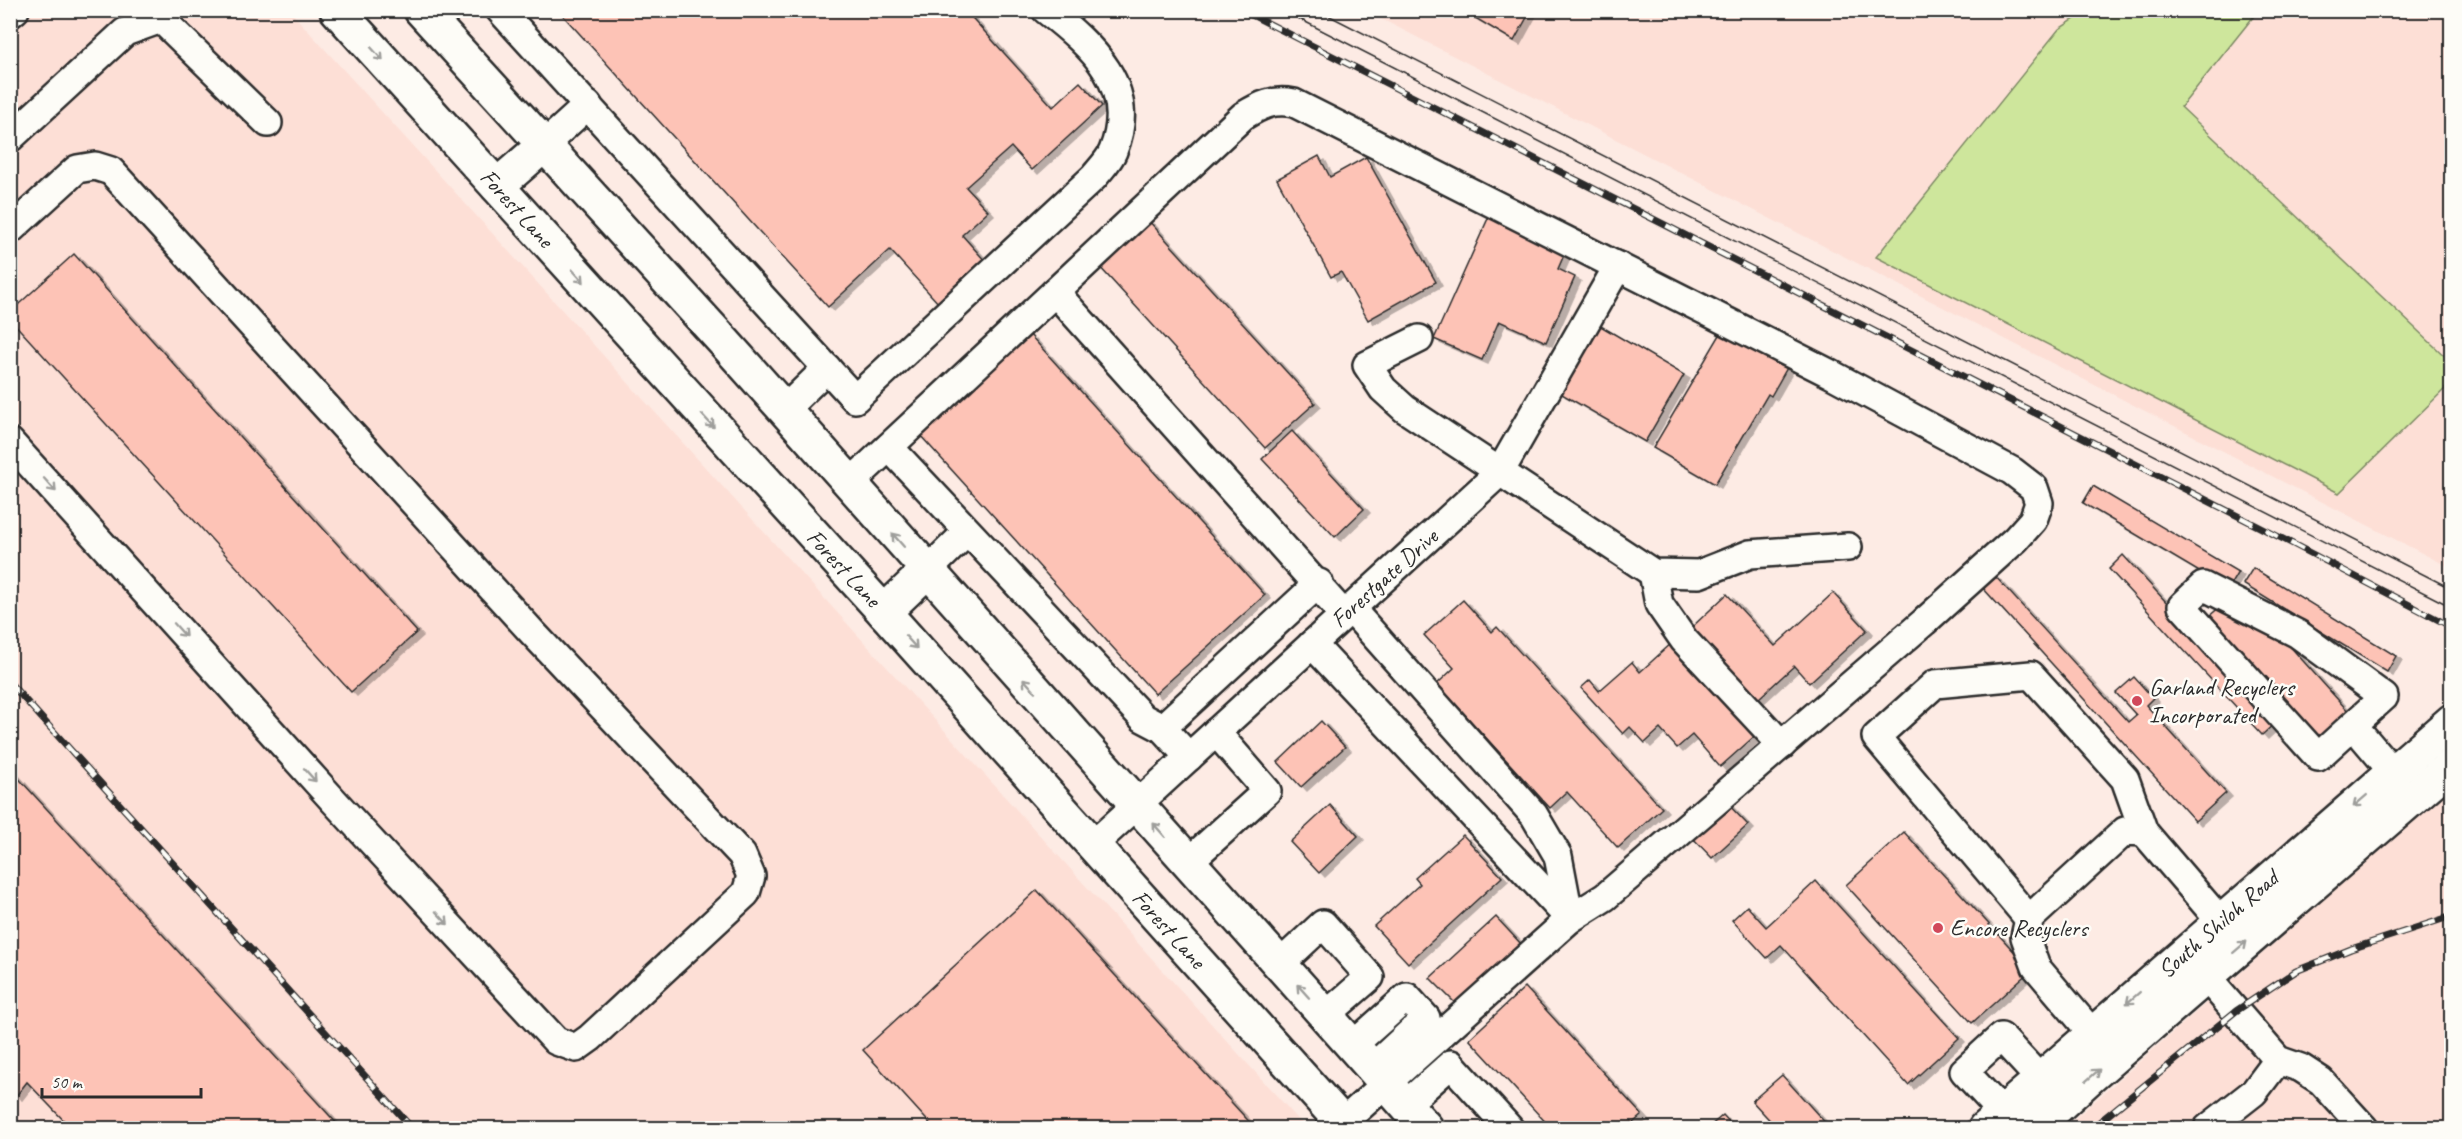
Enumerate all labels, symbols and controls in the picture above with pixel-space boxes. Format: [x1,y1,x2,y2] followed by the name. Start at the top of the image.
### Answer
[370,46,384,61] one-way arrow
[474,162,562,255] street label: Forest Lane
[571,268,585,283] one-way arrow
[701,413,715,428] one-way arrow
[43,477,57,492] one-way arrow
[1324,521,1445,634] street label: Forestgate Drive
[800,523,889,615] street label: Forest Lane
[891,533,905,548] one-way arrow
[173,622,187,637] one-way arrow
[904,635,918,650] one-way arrow
[2149,672,2297,730] place label: Garland Recyclers Incorporated
[1022,678,1036,693] one-way arrow
[2130,694,2144,708] marker: Garland Recyclers Incorporated
[303,767,317,782] one-way arrow
[2353,794,2368,808] one-way arrow
[1152,823,1166,838] one-way arrow
[2152,861,2287,985] street label: South Shiloh Road
[1126,883,1214,976] street label: Forest Lane
[435,911,450,926] one-way arrow
[1950,913,2089,943] place label: Encore Recyclers
[1931,921,1945,935] marker: Encore Recyclers
[2232,940,2247,954] one-way arrow
[1296,984,1310,999] one-way arrow
[2125,991,2141,1004] one-way arrow
[42,1061,201,1099] scale bar
[2085,1068,2101,1081] one-way arrow
[51,1071,84,1093] text: 50 m

